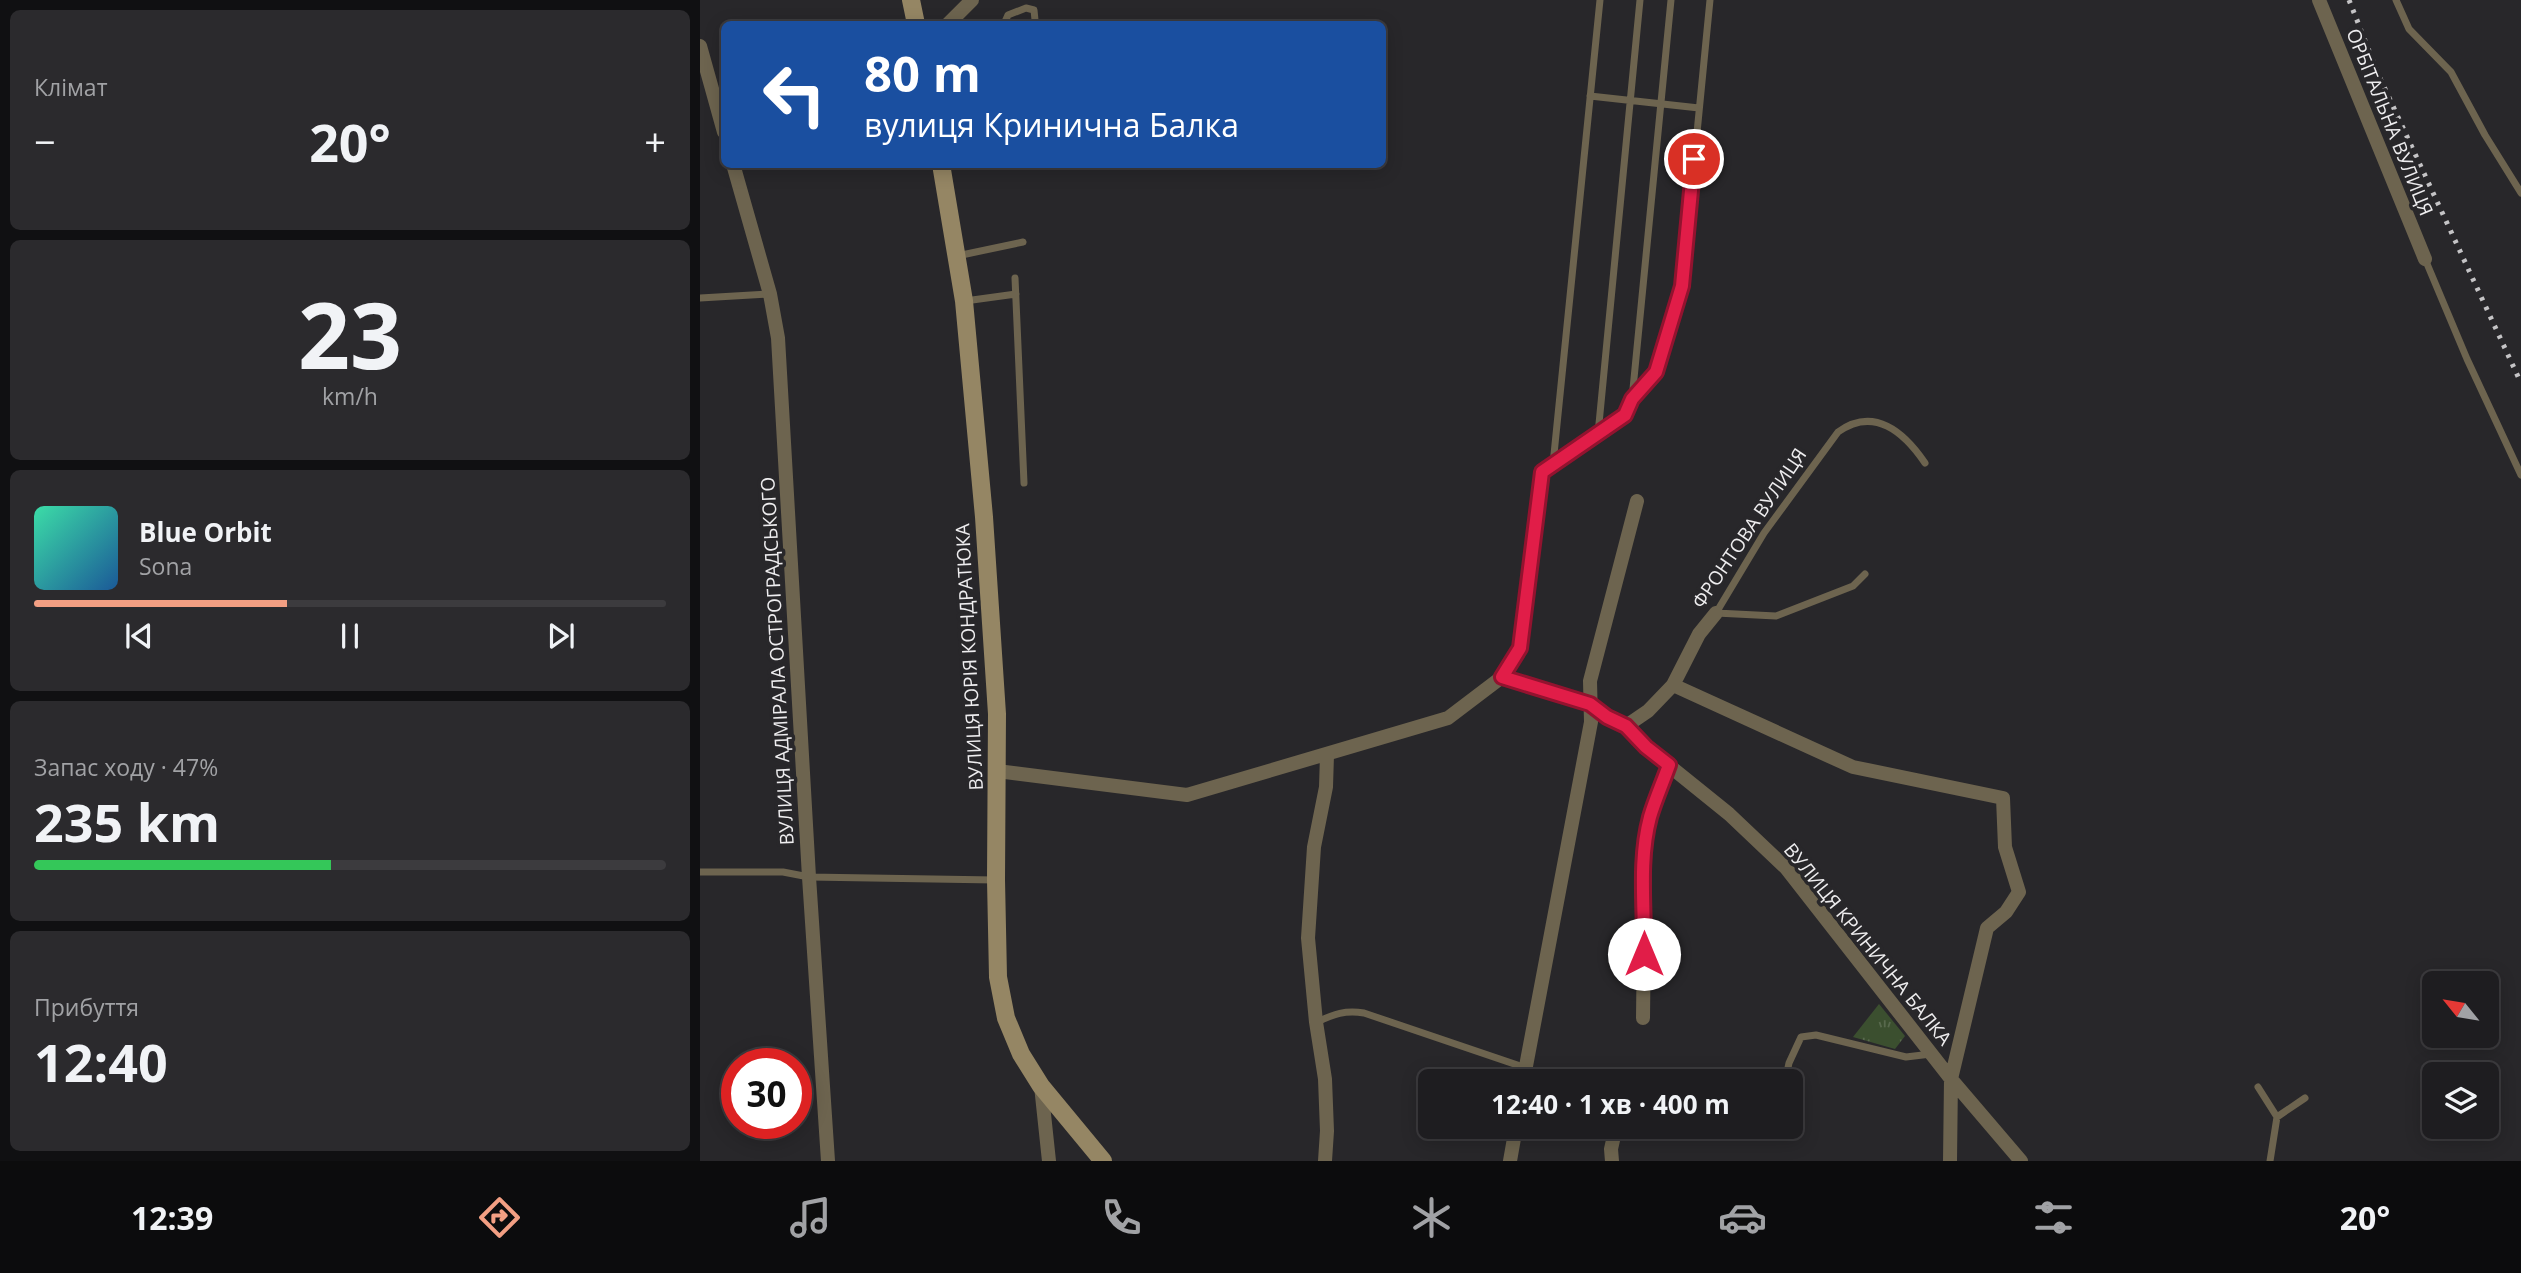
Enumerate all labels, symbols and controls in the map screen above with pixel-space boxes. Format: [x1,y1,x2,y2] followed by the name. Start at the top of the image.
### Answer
[2341,24,2439,220] street label: ОРБІТАЛЬНА ВУЛИЦЯ
[864,40,981,106] text: 80 m
[749,49,840,140] icon: left
[34,71,107,103] text: Клімат
[864,103,1239,146] text: вулиця Кринична Балка
[309,106,391,177] text: 20°
[34,115,56,167] text: −
[644,115,666,167] text: +
[1664,129,1724,189] pin
[1675,140,1713,178] icon: arrive
[298,272,402,396] text: 23
[322,380,378,412] text: km/h
[1686,443,1812,613] street label: ФРОНТОВА ВУЛИЦЯ
[754,476,800,846] street label: ВУЛИЦЯ АДМІРАЛА ОСТРОГРАДСЬКОГО
[139,514,272,550] text: Blue Orbit
[949,523,989,791] street label: ВУЛИЦЯ ЮРІЯ КОНДРАТЮКА
[139,550,192,582] text: Sona
[120,617,158,655] icon: previous
[331,617,369,655] icon: pause
[542,617,580,655] icon: next
[34,751,218,783] text: Запас ходу · 47%
[34,786,220,857] text: 235 km
[1778,837,1958,1051] street label: ВУЛИЦЯ КРИНИЧНА БАЛКА
[1607,917,1681,991] position arrow
[2422,971,2499,1048] north arrow
[2422,971,2499,1139] map controls
[34,991,139,1023] text: Прибуття
[34,1026,168,1097] text: 12:40
[721,1048,812,1139] speed limit sign: 30
[2422,1062,2499,1139] button: layers
[1491,1086,1730,1122] text: 12:40 · 1 хв · 400 m
[475,1193,524,1242] icon: directions
[786,1193,835,1242] icon: music
[1097,1193,1146,1242] icon: phone
[1407,1193,1456,1242] icon: climate
[1718,1193,1767,1242] icon: car
[2029,1193,2078,1242] icon: filters
[131,1196,213,1239] text: 12:39
[2340,1196,2390,1239] text: 20°

